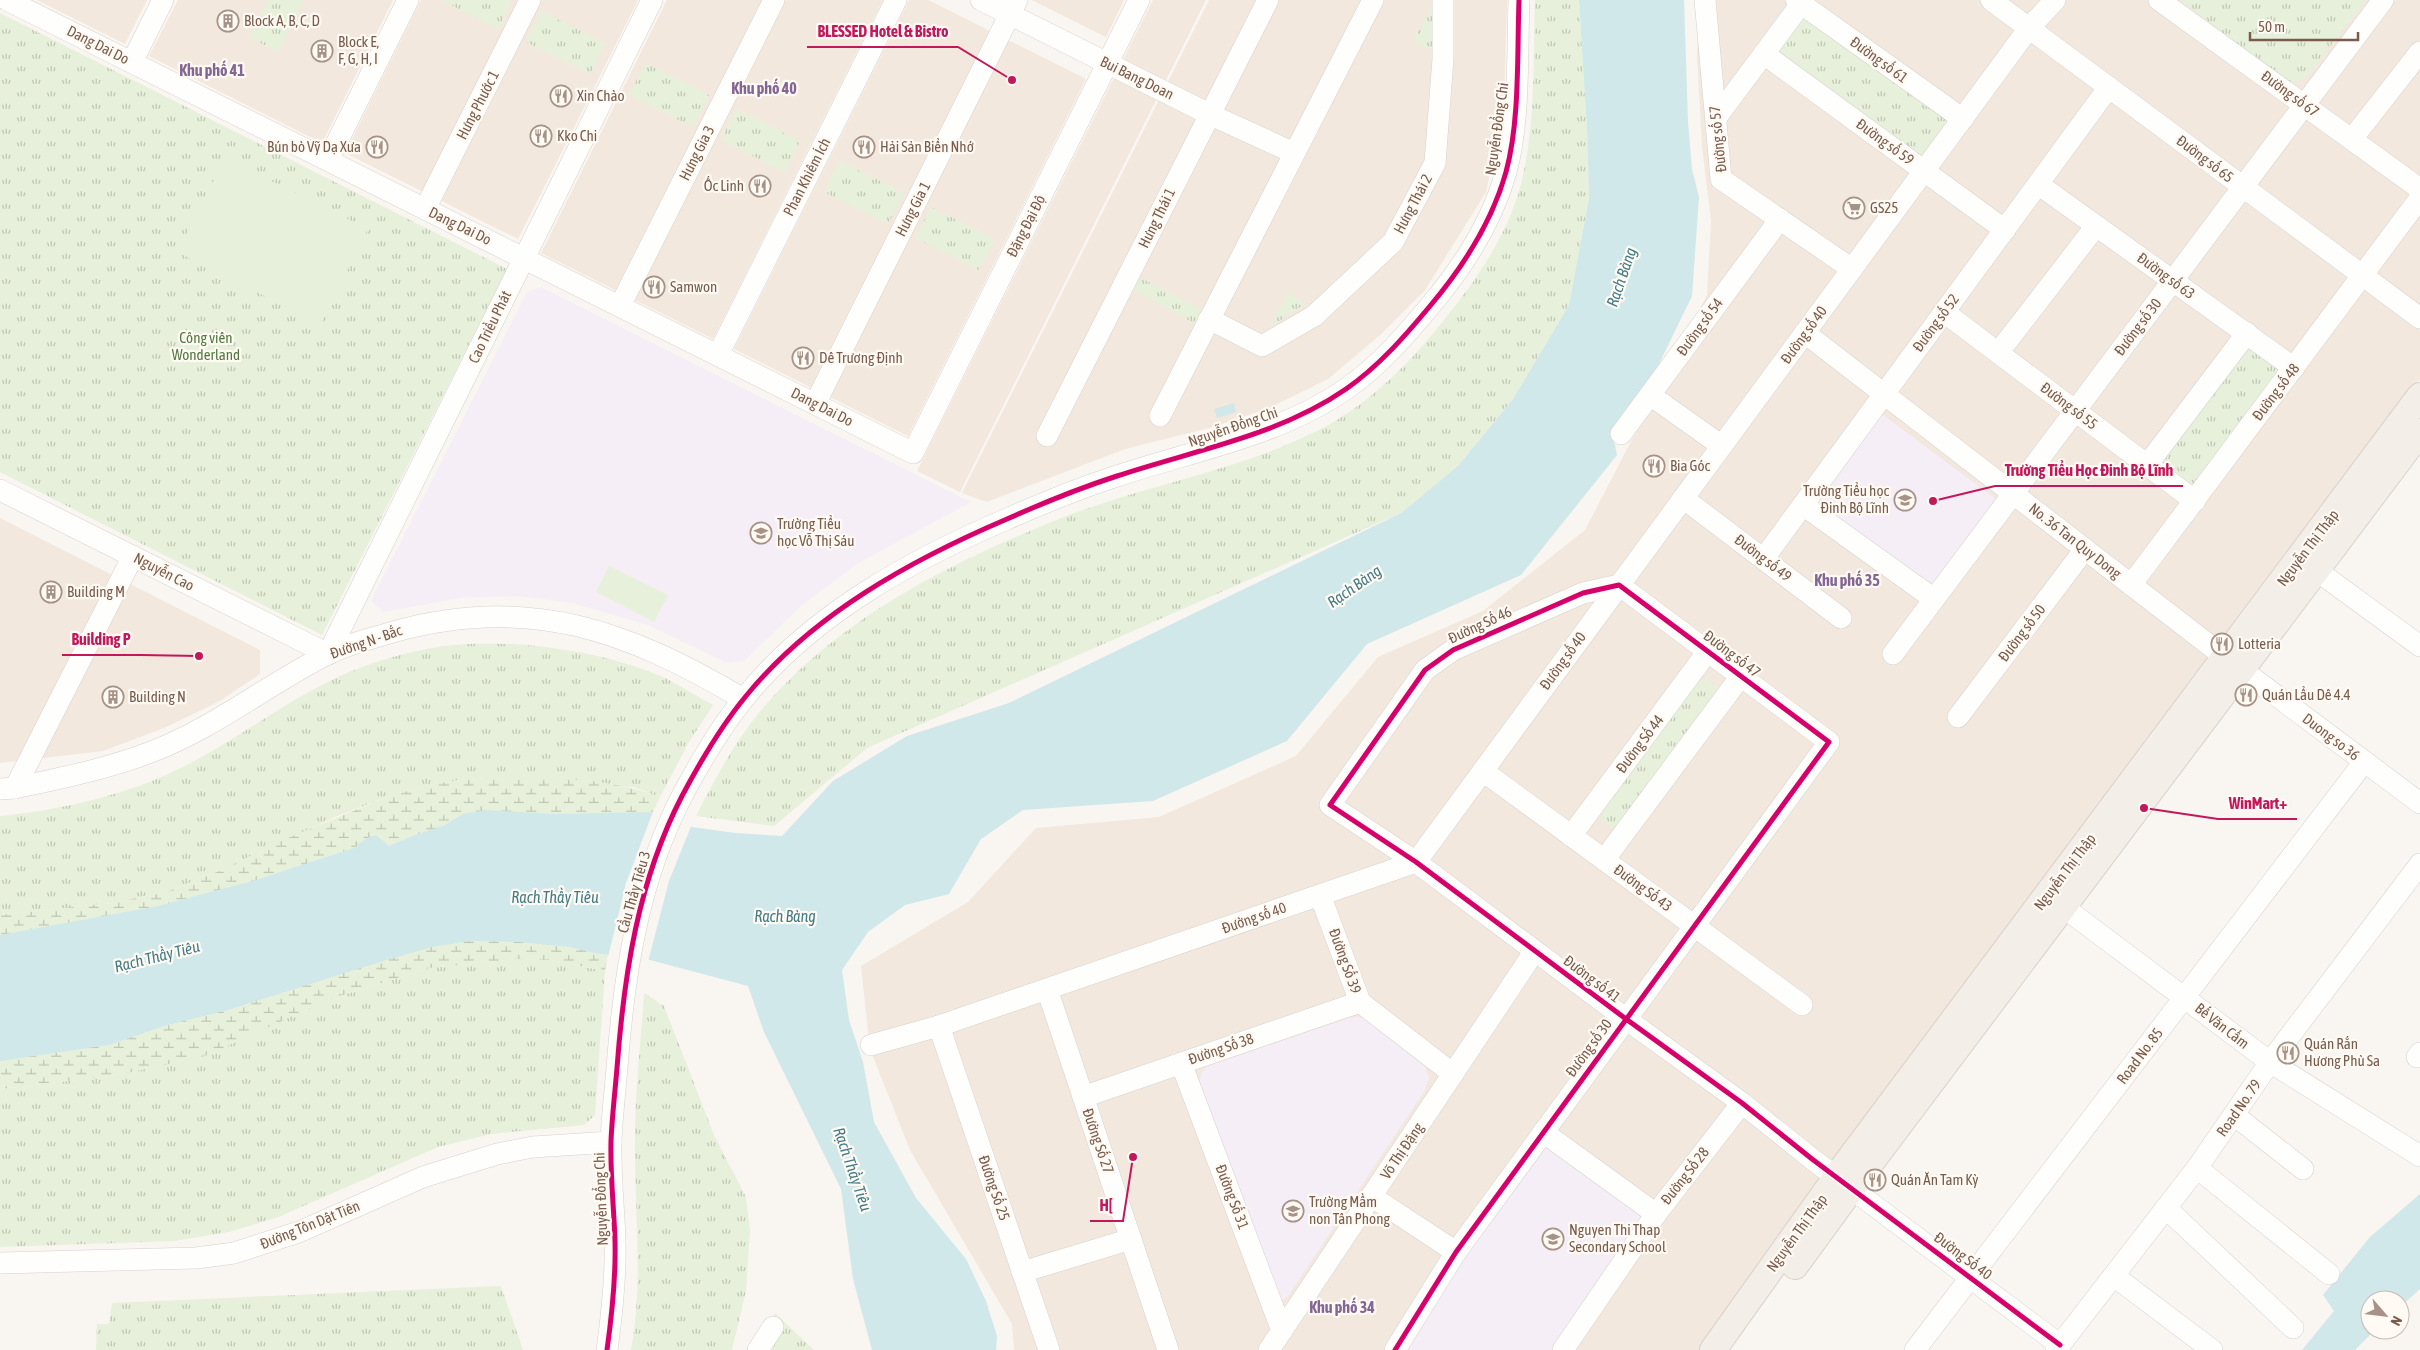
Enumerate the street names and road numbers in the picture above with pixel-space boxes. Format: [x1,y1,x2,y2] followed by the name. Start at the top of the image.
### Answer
[64,22,132,67] street label: Dang Dai Do
[1847,33,1911,86] street label: Đường số 61
[1098,52,1177,103] street label: Bui Bang Doan
[453,67,502,142] street label: Hưng Phước 1
[2258,67,2322,120] street label: Đường số 67
[1482,81,1511,176] street label: Nguyễn Đổng Chi
[1706,105,1729,173] street label: Đường số 57
[1853,115,1917,168] street label: Đường số 59
[676,123,718,183] street label: Hưng Gia 3
[2173,132,2237,186] street label: Đường số 65
[780,135,833,219] street label: Phan Khiêm Ích
[1390,171,1435,236] street label: Hưng Thái 2
[892,179,934,239] street label: Hưng Gia 1
[1135,185,1178,251] street label: Hưng Thái 1
[1003,192,1048,260] street label: Đặng Đại Độ
[426,203,494,248] street label: Dang Dai Do
[2134,249,2198,302] street label: Đường số 63
[465,288,514,366] street label: Cao Triều Phát
[1909,291,1962,355] street label: Đường số 52
[1673,295,1726,359] street label: Đường số 54
[2111,295,2165,359] street label: Đường số 30
[1777,303,1830,367] street label: Đường số 40
[2249,360,2303,424] street label: Đường số 48
[2037,379,2101,433] street label: Đường số 55
[788,384,856,429] street label: Dang Dai Do
[1186,403,1280,450] street label: Nguyễn Đổng Chi
[2026,499,2125,582] street label: No. 36 Tan Quy Dong
[2273,506,2342,589] street label: Nguyễn Thị Thập
[1731,531,1795,585] street label: Đường số 49
[131,549,197,594] street label: Nguyễn Cao
[1995,601,2049,665] street label: Đường số 50
[1445,602,1514,647] street label: Đường Số 46
[328,621,404,662] street label: Đường N - Bắc
[1700,627,1764,681] street label: Đường số 47
[1536,629,1589,693] street label: Đường số 40
[2299,710,2363,764] street label: Duong so 36
[1612,711,1667,776] street label: Đường Số 44
[2030,830,2099,913] street label: Nguyễn Thị Thập
[614,849,653,935] street label: Cầu Thầy Tiêu 3
[1611,861,1676,914] street label: Đường Số 43
[1219,899,1288,936] street label: Đường số 40
[1326,926,1365,996] street label: Đường Số 39
[1560,952,1624,1006] street label: Đường số 41
[2192,999,2253,1052] street label: Bế Văn Cấm
[1562,1016,1615,1080] street label: Đường số 30
[2113,1024,2166,1087] street label: Road No. 85
[1186,1029,1256,1068] street label: Đường Số 38
[2213,1076,2264,1139] street label: Road No. 79
[1079,1106,1118,1176] street label: Đường Số 27
[1377,1119,1427,1182] street label: Võ Thị Đặng
[1657,1144,1712,1208] street label: Đường Số 28
[590,1152,611,1246] street label: Nguyễn Đổng Chi
[975,1153,1014,1223] street label: Đường Số 25
[1212,1162,1253,1232] street label: Đường Số 31
[1763,1191,1830,1275] street label: Nguyễn Thị Thập
[257,1197,362,1252] street label: Đường Tôn Dật Tiên
[1931,1228,1996,1283] street label: Đường Số 40

